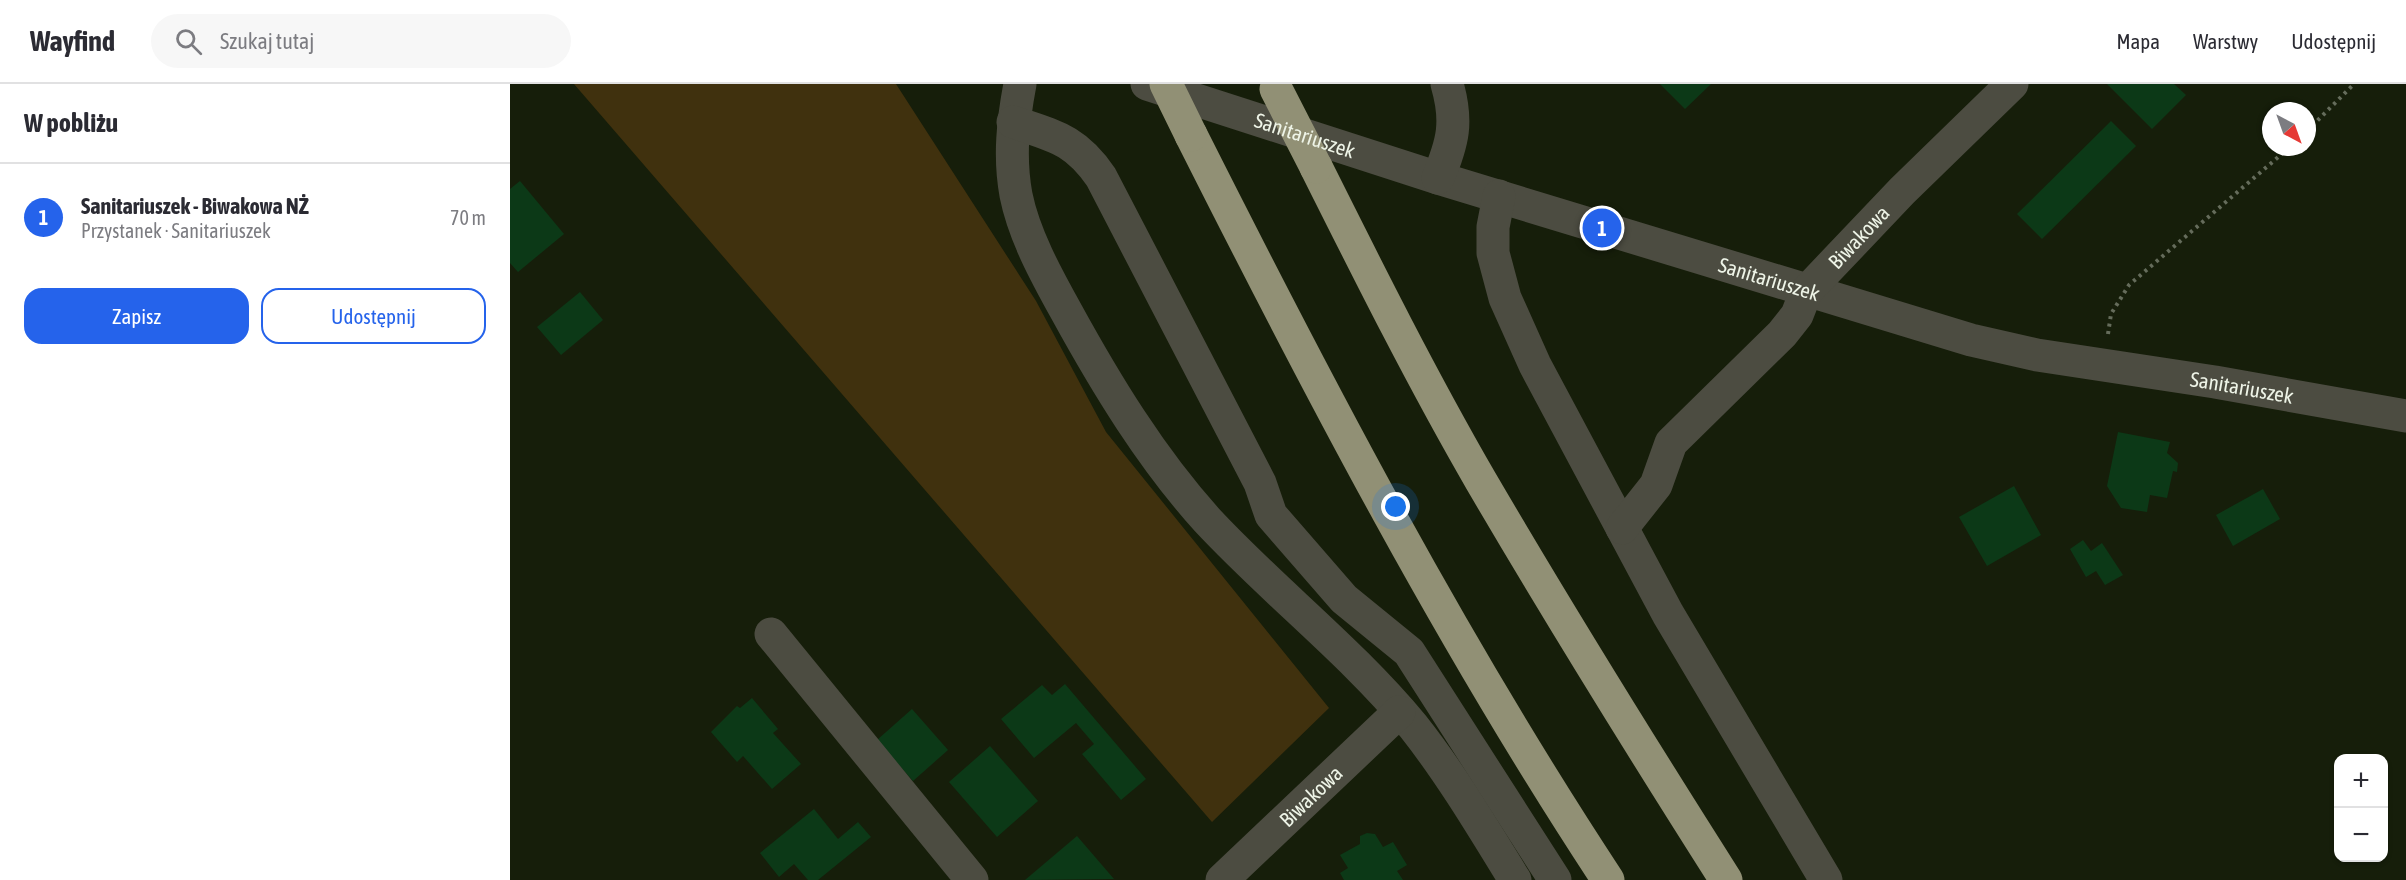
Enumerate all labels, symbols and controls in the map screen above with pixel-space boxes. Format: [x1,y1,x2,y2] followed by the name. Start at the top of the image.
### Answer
[151,14,571,68] search box
[30,25,115,57] text: Wayfind
[172,25,205,58] icon: search
[220,28,314,54] text: Szukaj tutaj
[2116,29,2160,53] text: Mapa
[2193,29,2258,53] text: Warstwy
[2291,29,2376,53] text: Udostępnij
[2262,102,2316,156] north arrow
[24,108,118,138] text: W pobliżu
[1252,108,1358,162] street label: Sanitariuszek
[81,193,309,219] text: Sanitariuszek - Biwakowa NŻ
[1823,200,1894,273] street label: Biwakowa
[39,206,48,229] text: 1
[450,206,486,229] text: 70 m
[1582,206,1622,250] pin: 1
[81,219,271,242] text: Przystanek · Sanitariuszek
[1716,252,1823,305] street label: Sanitariuszek
[24,288,249,344] button: Zapisz
[261,288,486,344] button: Udostępnij
[2189,366,2295,408] street label: Sanitariuszek
[1381,492,1410,521] your location
[2334,754,2388,862] map controls
[2334,754,2388,808] button: +
[1274,761,1347,831] street label: Biwakowa
[2334,808,2388,862] button: −

